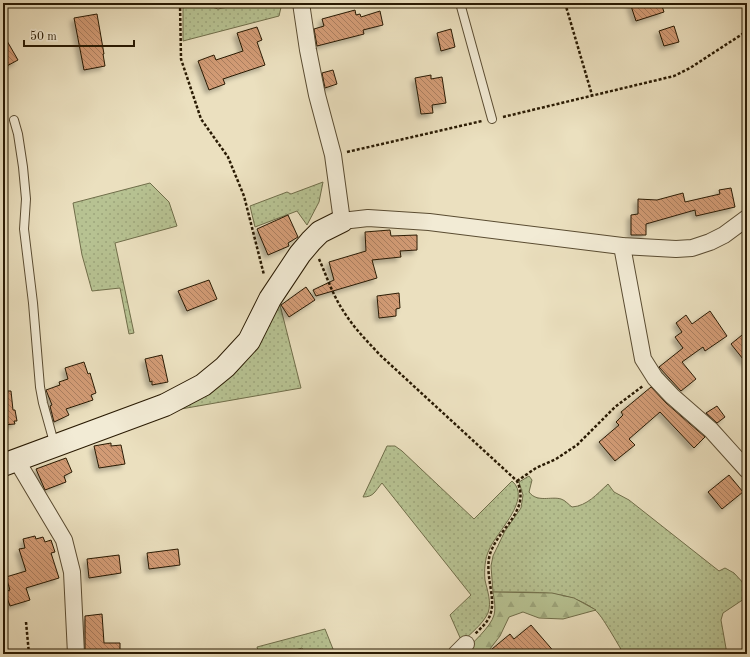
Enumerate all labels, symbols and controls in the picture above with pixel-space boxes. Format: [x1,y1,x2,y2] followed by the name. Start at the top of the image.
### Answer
[24,22,134,48] scale bar
[30,30,57,43] text: 50 m

